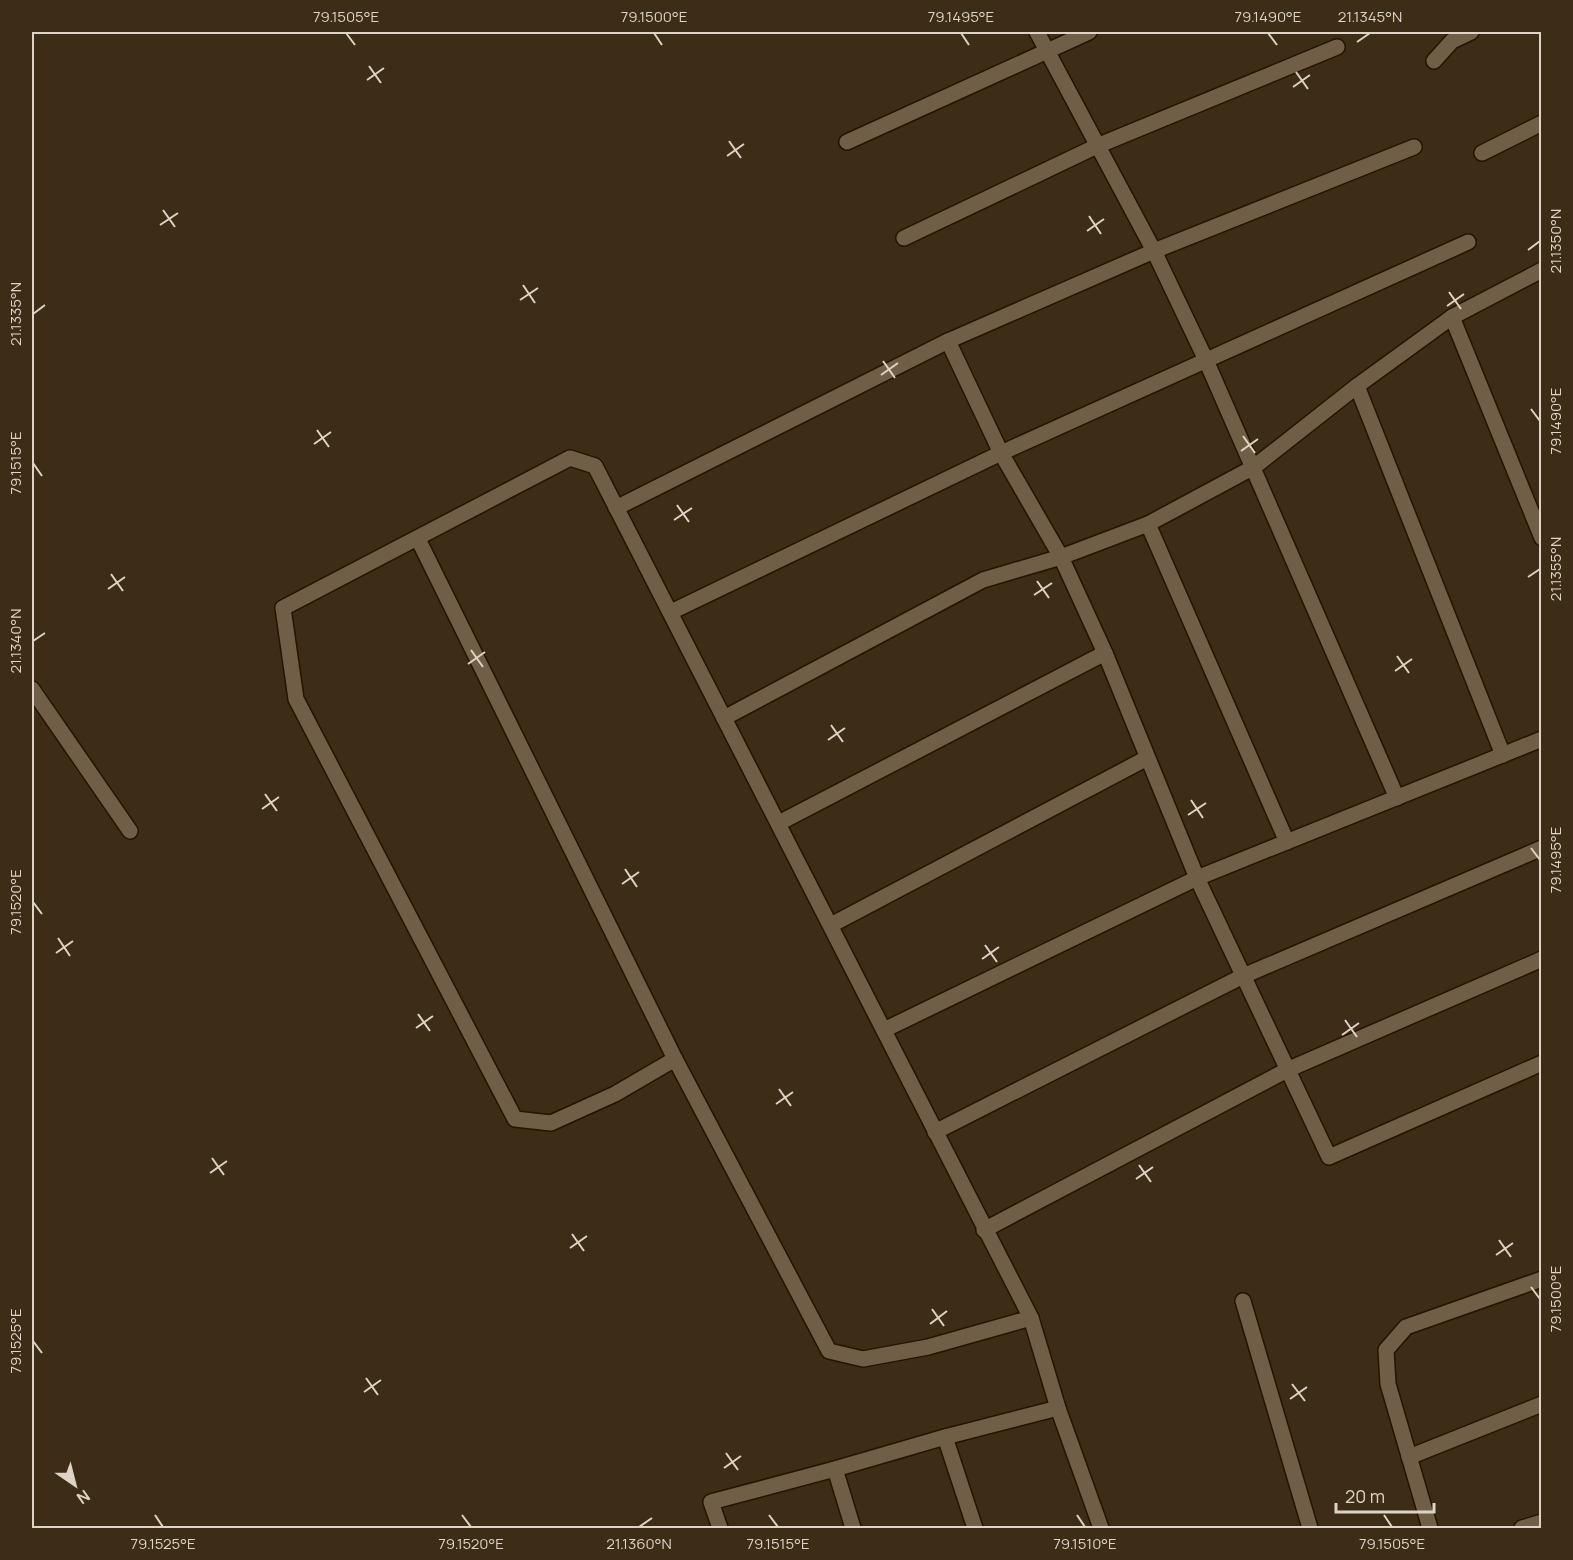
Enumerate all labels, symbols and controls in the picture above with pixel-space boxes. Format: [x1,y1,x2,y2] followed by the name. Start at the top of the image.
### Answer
[313,6,379,27] text: 79.1505°E
[621,6,687,27] text: 79.1500°E
[928,6,994,27] text: 79.1495°E
[1235,6,1301,27] text: 79.1490°E
[1338,6,1402,27] text: 21.1345°N
[1545,209,1566,273] text: 21.1350°N
[5,282,26,346] text: 21.1335°N
[1545,388,1566,454] text: 79.1490°E
[5,432,26,494] text: 79.1515°E
[1545,537,1566,601] text: 21.1355°N
[5,609,26,673] text: 21.1340°N
[1545,827,1566,893] text: 79.1495°E
[5,869,26,935] text: 79.1520°E
[1545,1266,1566,1332] text: 79.1500°E
[5,1308,26,1374] text: 79.1525°E
[45,1455,105,1515] north arrow
[1336,1476,1434,1514] scale bar
[1345,1484,1385,1508] text: 20 m
[73,1485,95,1510] text: N
[130,1533,196,1554] text: 79.1525°E
[438,1533,504,1554] text: 79.1520°E
[606,1533,672,1554] text: 21.1360°N
[747,1533,809,1554] text: 79.1515°E
[1053,1533,1117,1554] text: 79.1510°E
[1359,1533,1425,1554] text: 79.1505°E

